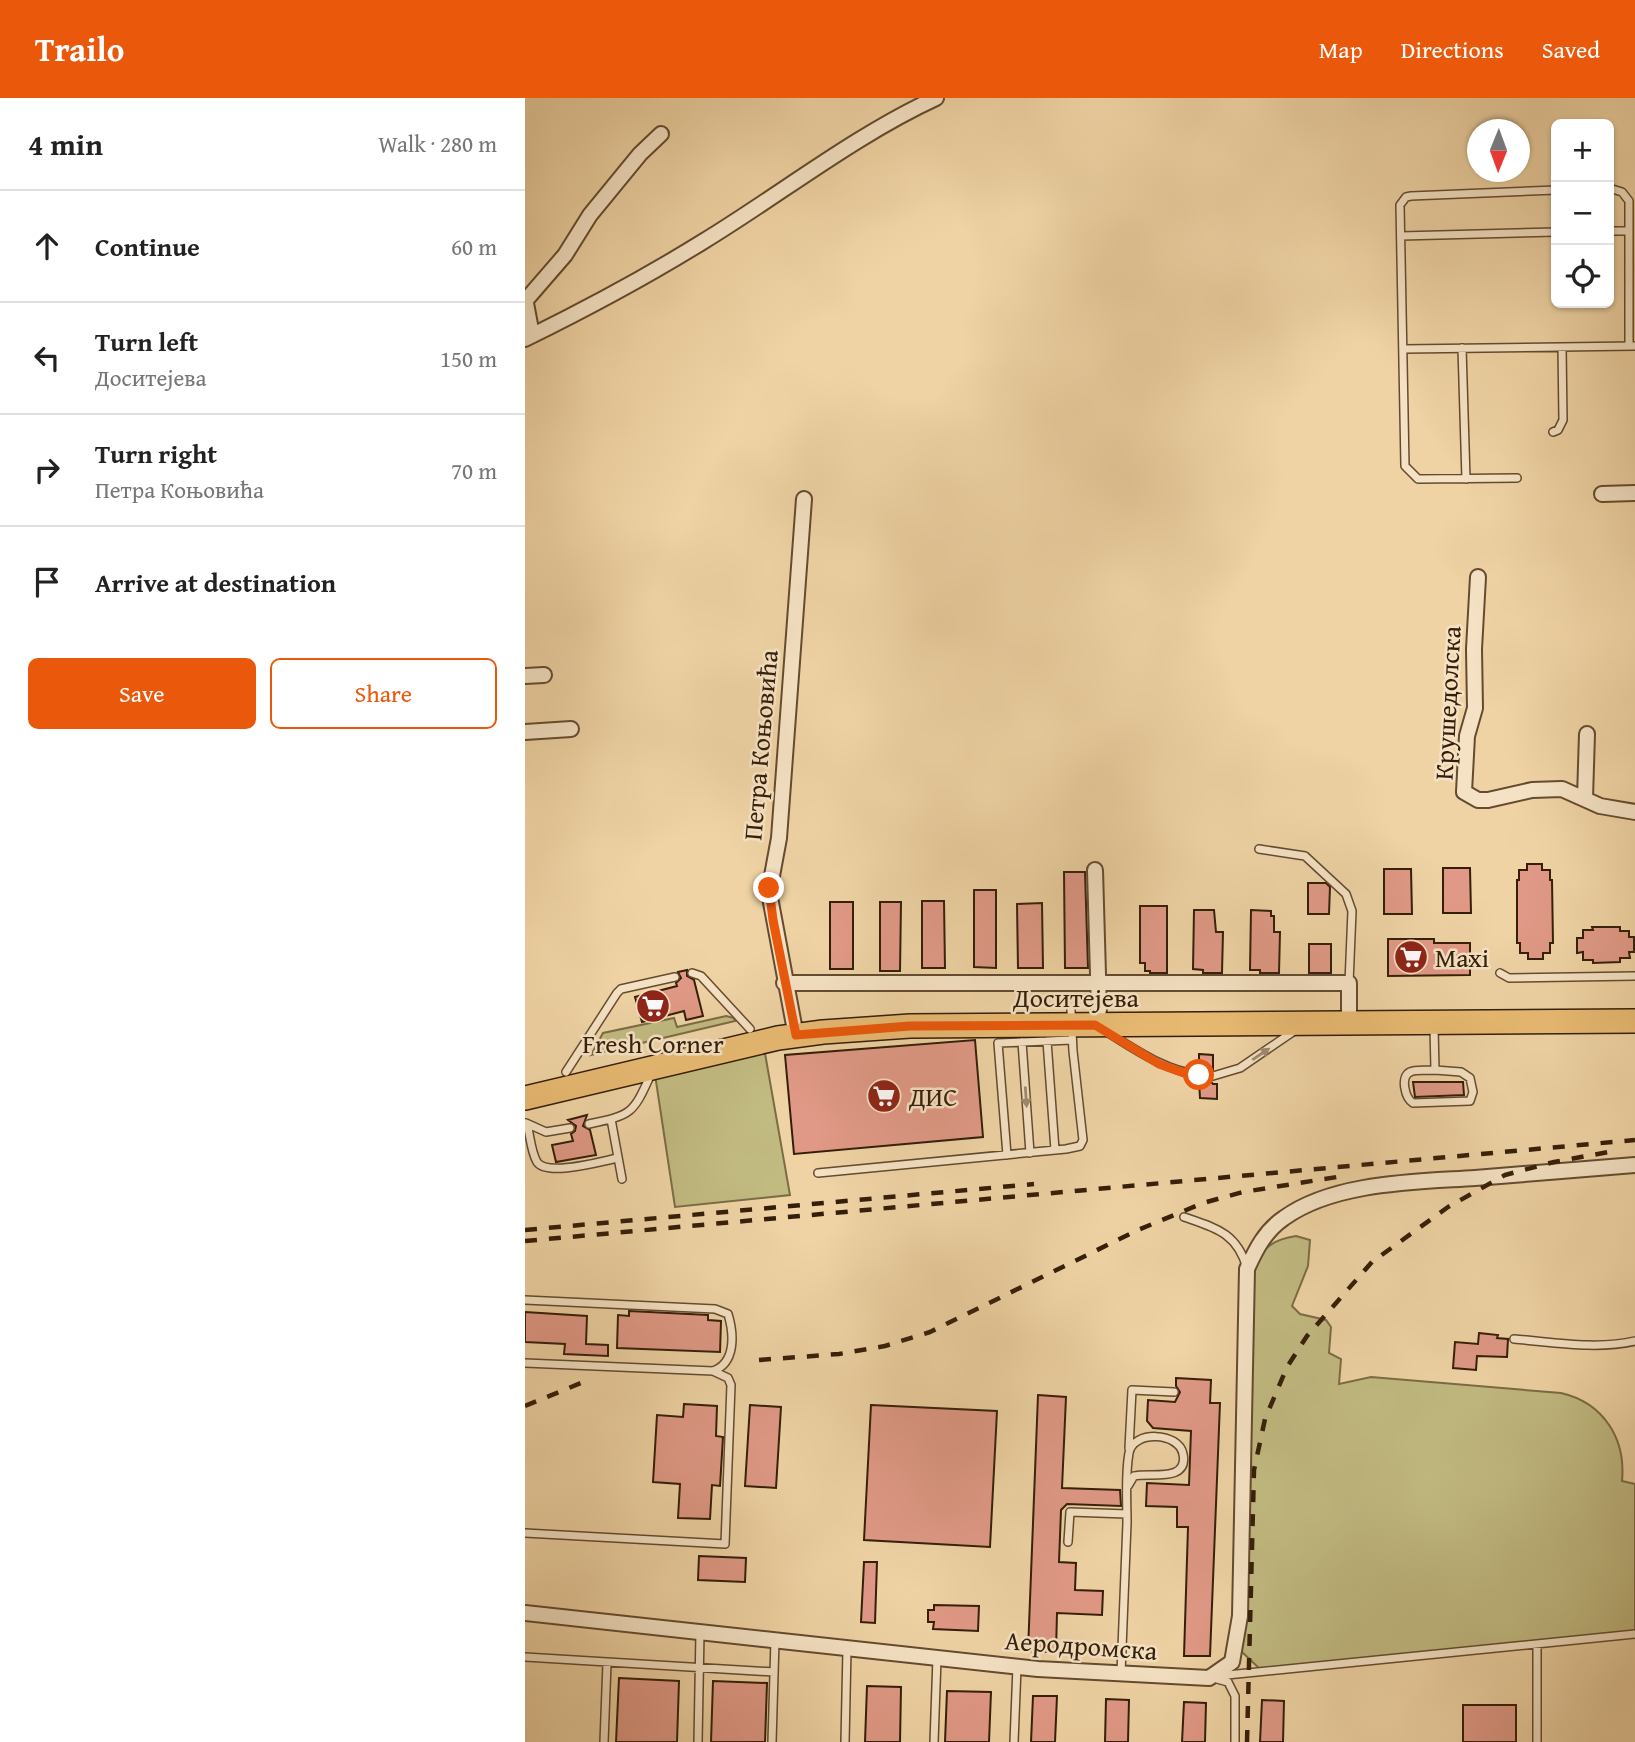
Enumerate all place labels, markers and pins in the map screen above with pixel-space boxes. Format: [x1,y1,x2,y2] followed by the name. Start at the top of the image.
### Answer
[1392,938,1430,976] supermarket icon: Maxi
[1435,938,1489,977] place label: Maxi
[634,987,672,1025] supermarket icon: Fresh Corner
[582,1024,724,1063] place label: Fresh Corner
[865,1077,903,1115] supermarket icon: ДИС
[908,1077,957,1116] place label: ДИС

